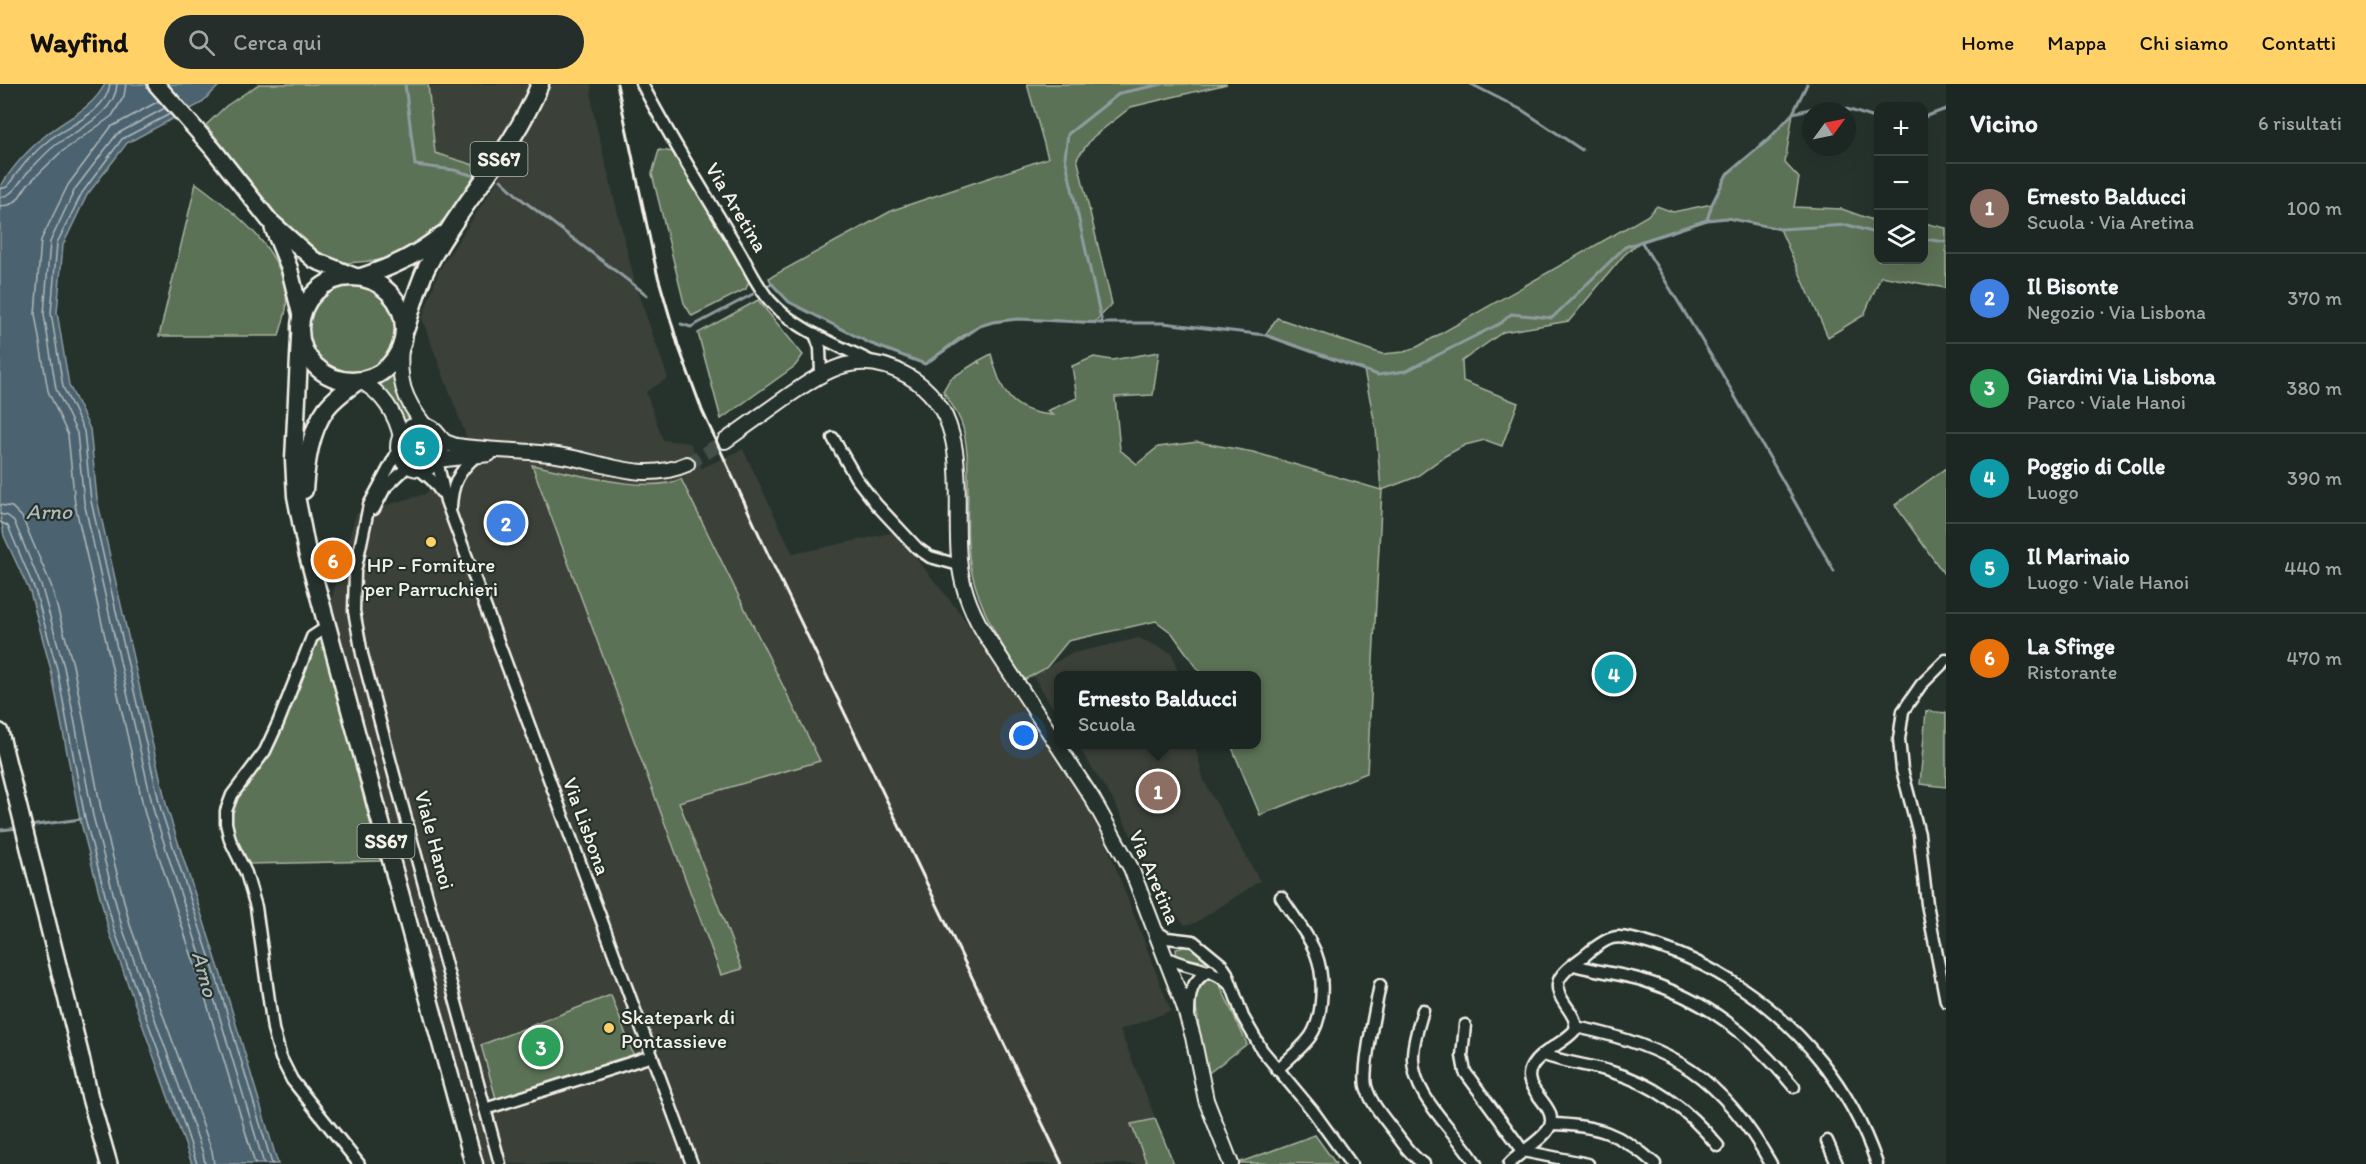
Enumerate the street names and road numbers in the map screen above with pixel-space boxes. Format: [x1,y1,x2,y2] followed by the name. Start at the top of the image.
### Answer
[470,142,528,176] road number: SS67
[700,158,774,256] street label: Via Aretina
[558,774,616,878] street label: Via Lisbona
[410,788,460,892] street label: Viale Hanoi
[358,824,414,858] road number: SS67
[1124,826,1186,928] street label: Via Aretina

